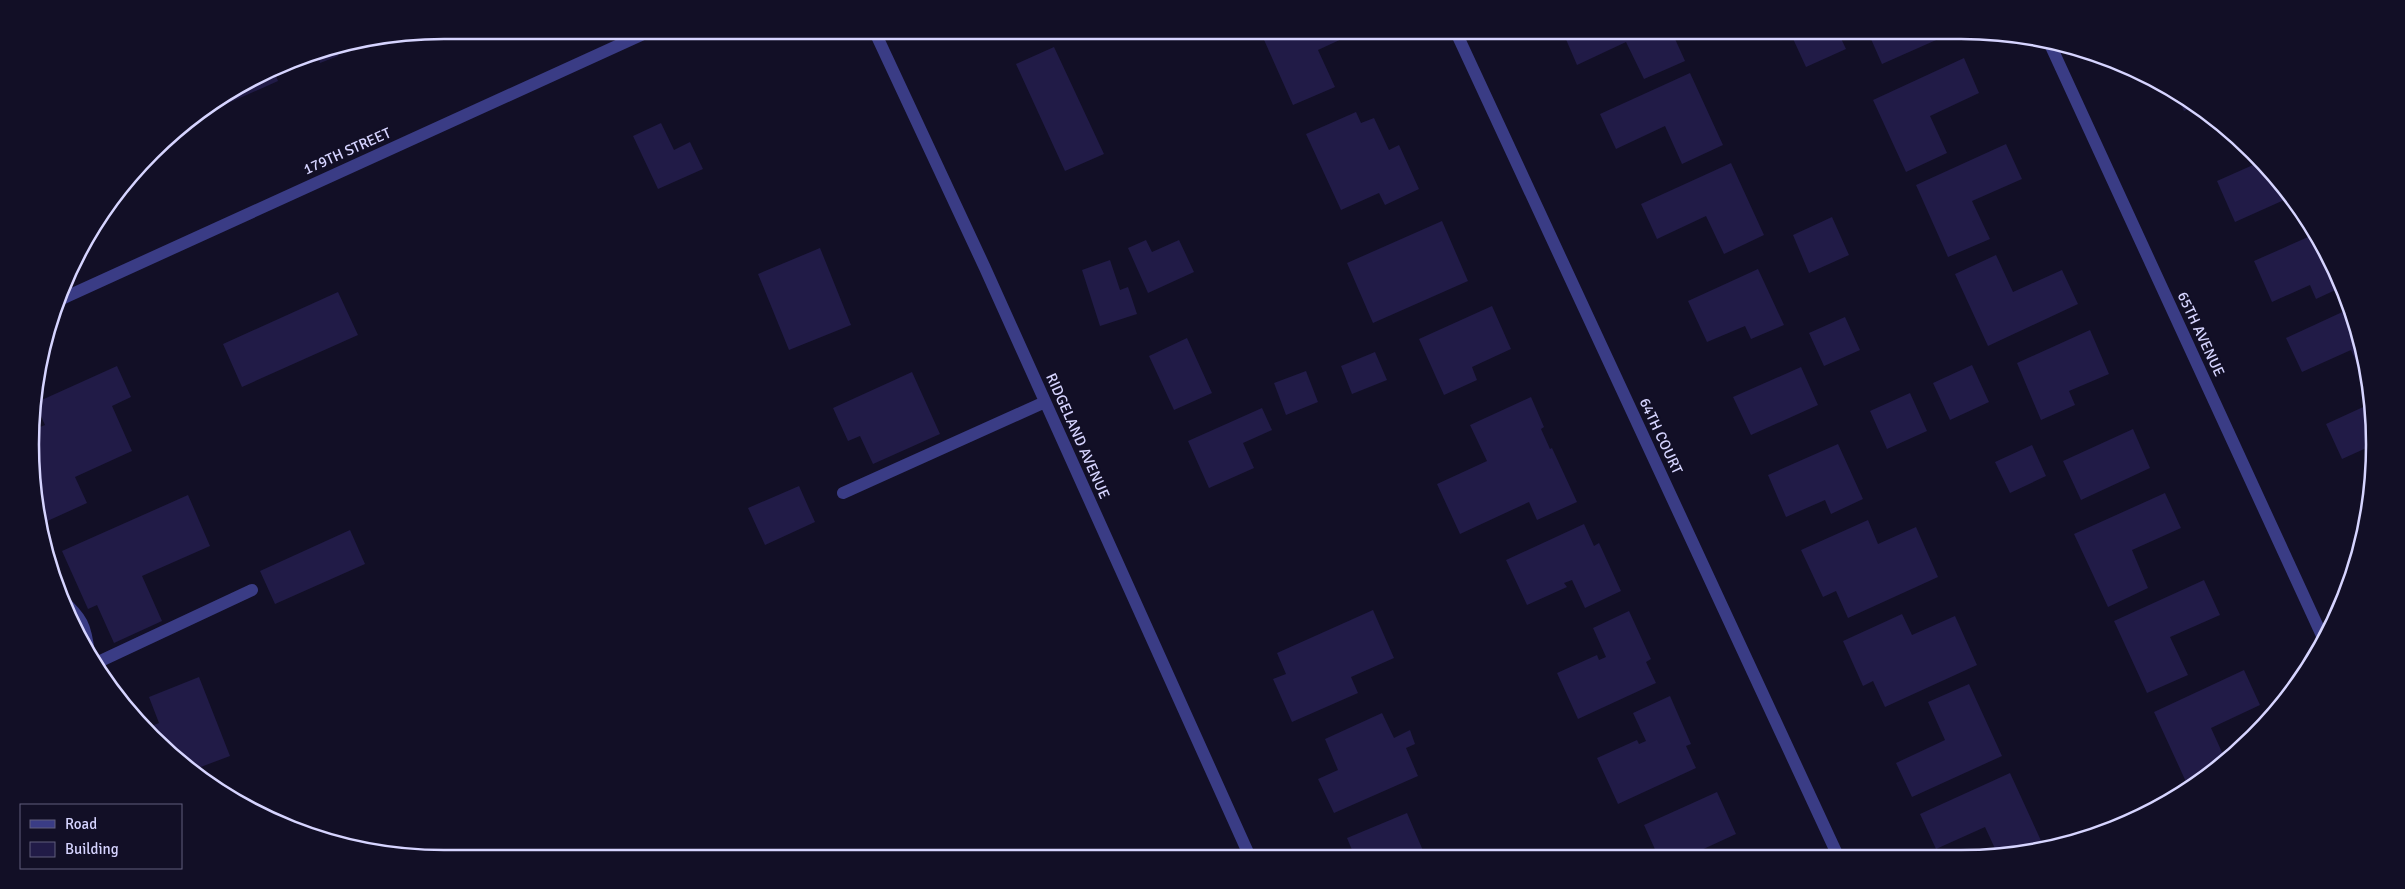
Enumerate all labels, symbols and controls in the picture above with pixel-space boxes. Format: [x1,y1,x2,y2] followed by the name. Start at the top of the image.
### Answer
[301,123,394,178] street label: 179TH STREET
[2174,289,2228,379] street label: 65TH AVENUE
[1042,370,1114,502] street label: RIDGELAND AVENUE
[1636,395,1687,478] street label: 64TH COURT
[20,804,182,869] legend
[65,815,97,833] text: Road
[65,840,119,858] text: Building

